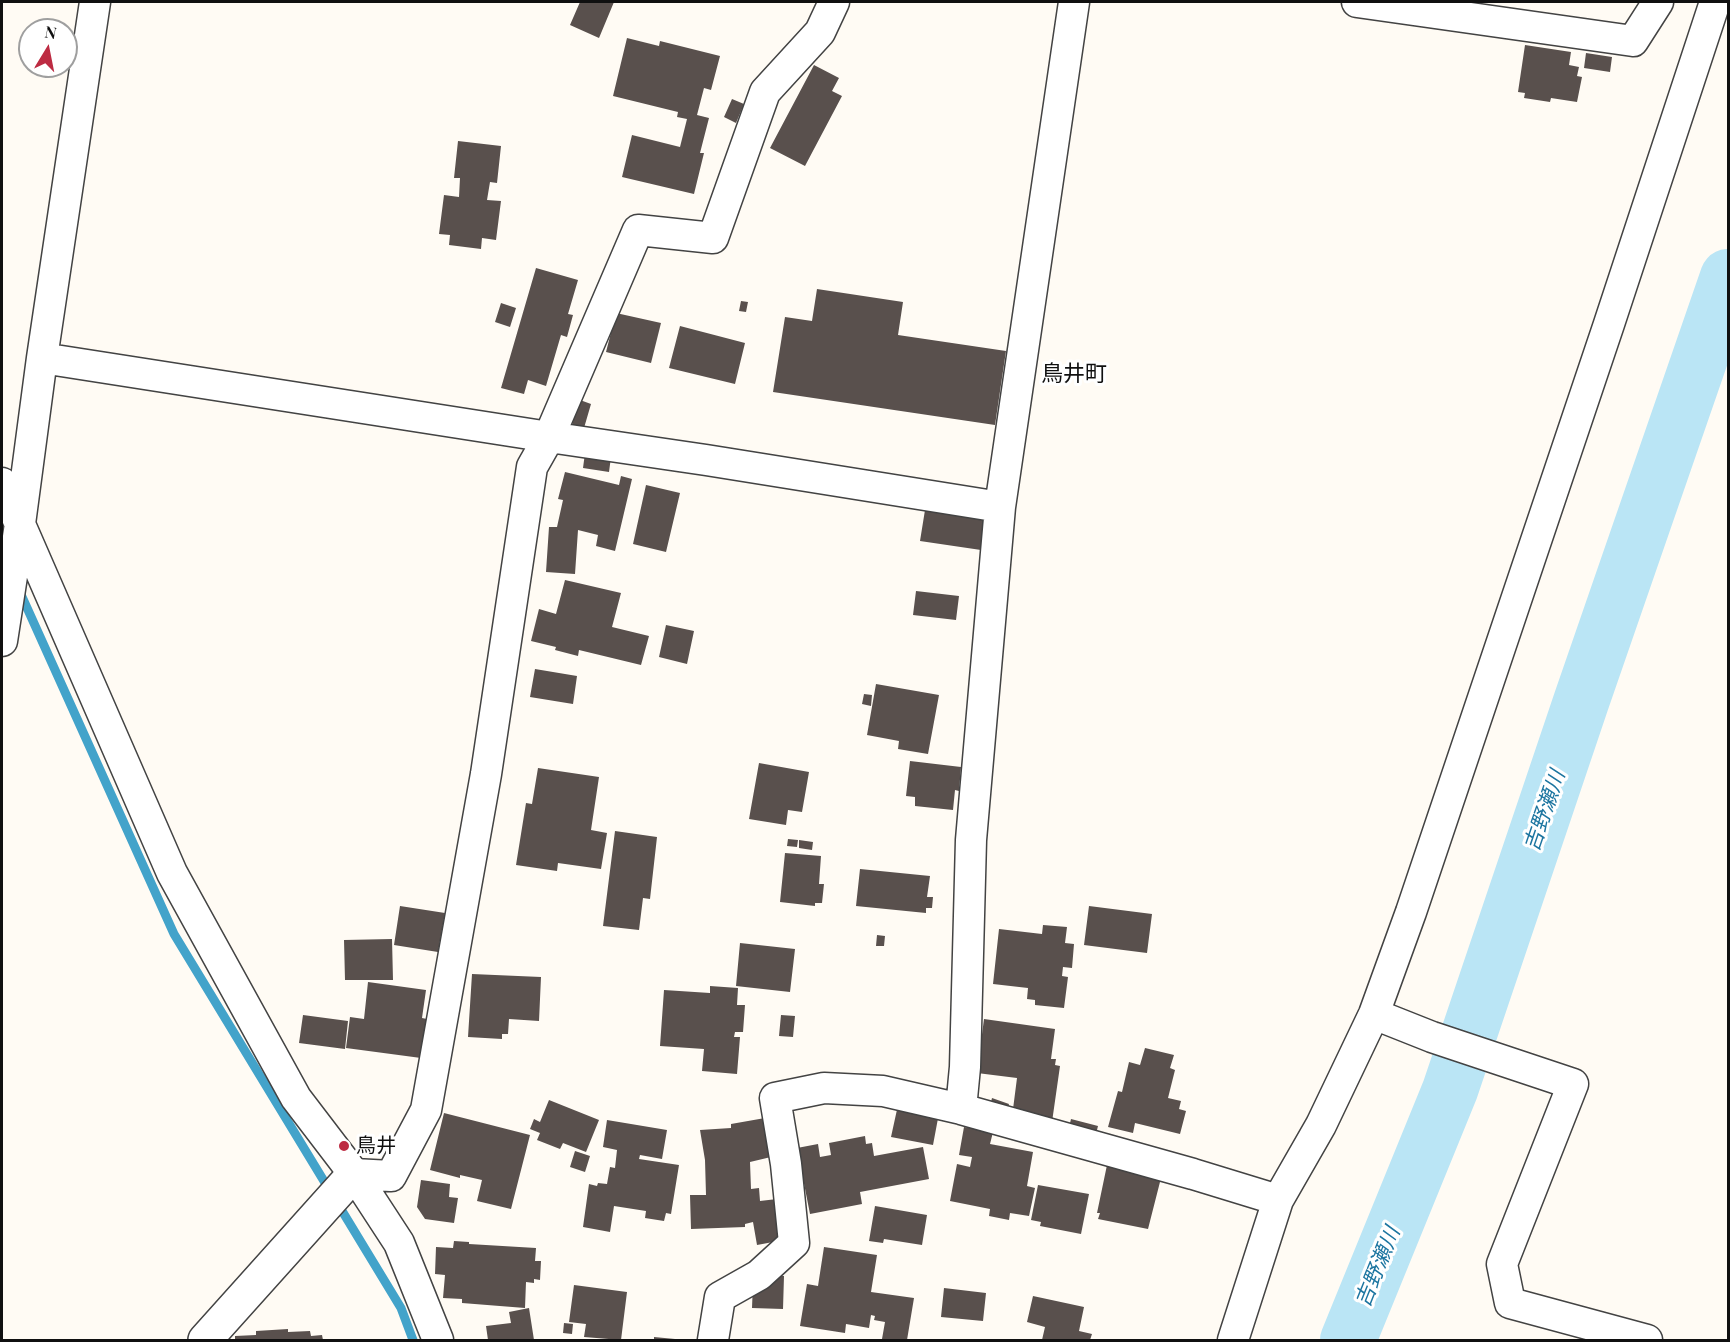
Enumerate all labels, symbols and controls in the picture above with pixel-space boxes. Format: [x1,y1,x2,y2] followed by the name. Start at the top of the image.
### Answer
[18,18,78,78] north arrow
[43,20,58,43] text: N
[1041,361,1107,387] district label: 鳥井町
[1519,767,1571,855] water label: 吉野瀬川
[356,1134,396,1158] place label: 鳥井
[337,1139,351,1153] marker: 鳥井
[1351,1223,1405,1311] water label: 吉野瀬川

